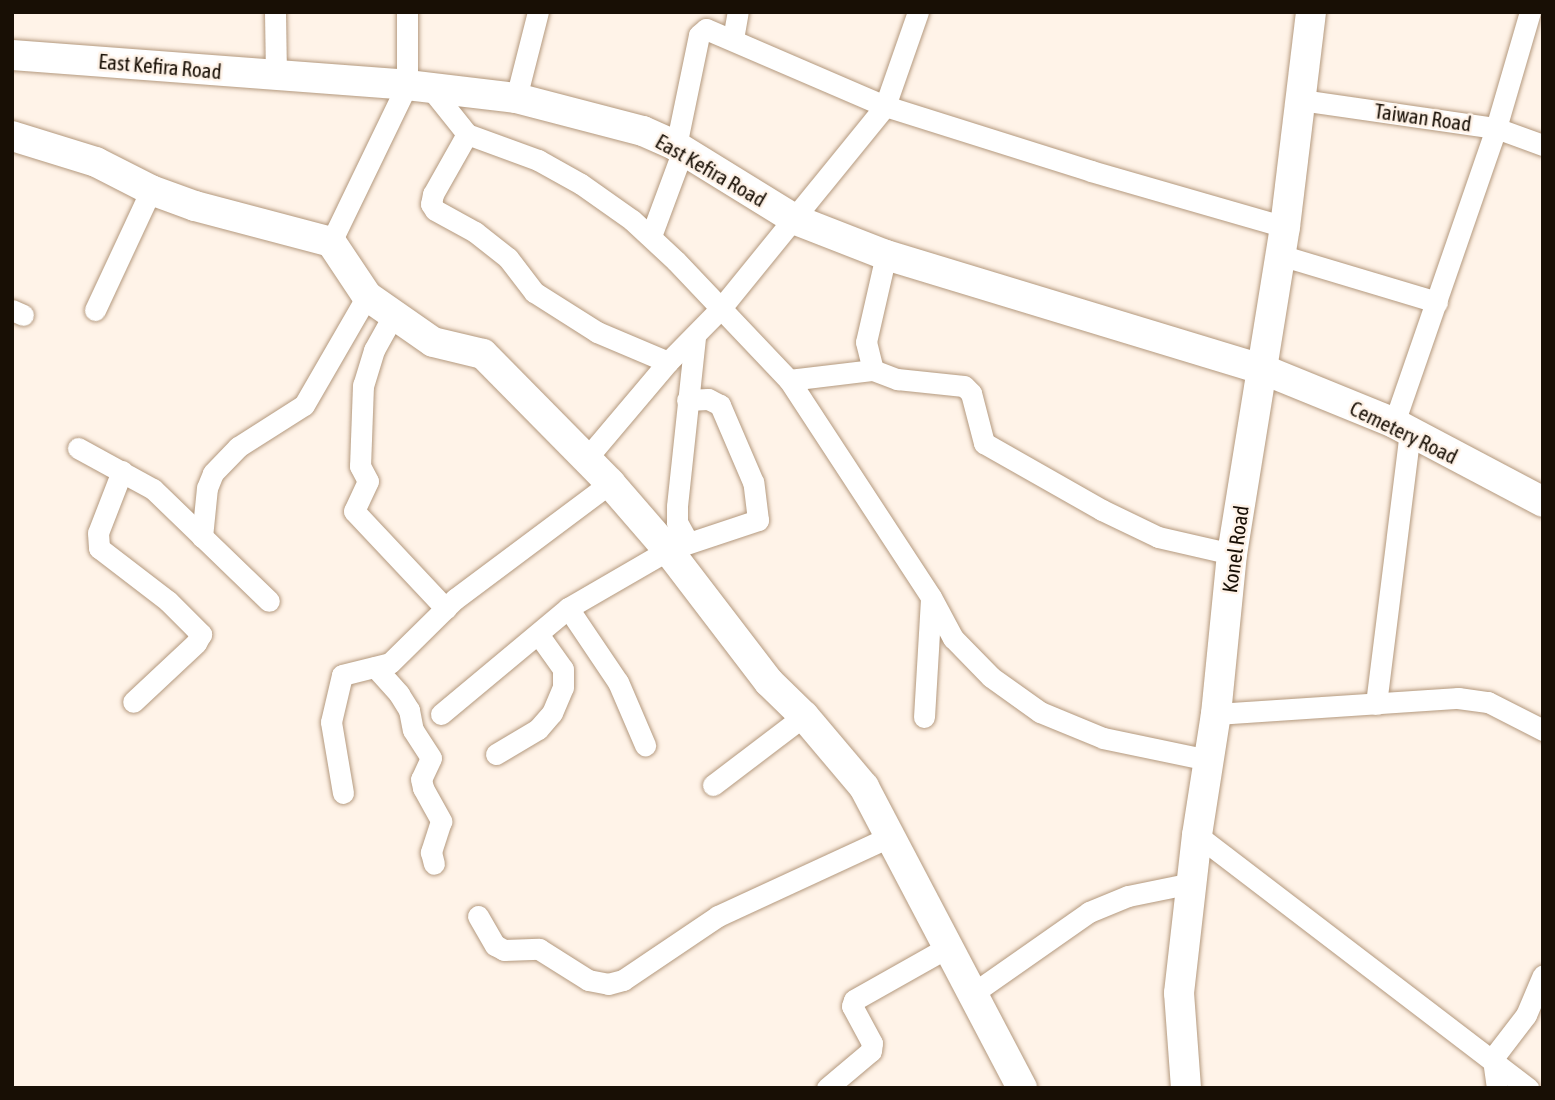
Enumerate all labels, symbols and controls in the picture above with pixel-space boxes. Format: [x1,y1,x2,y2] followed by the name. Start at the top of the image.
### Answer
[97,48,223,84] street label: East Kefira Road
[1373,98,1473,136] street label: Taiwan Road
[651,128,771,212] street label: East Kefira Road
[1346,395,1462,469] street label: Cemetery Road
[1216,504,1254,594] street label: Konel Road

